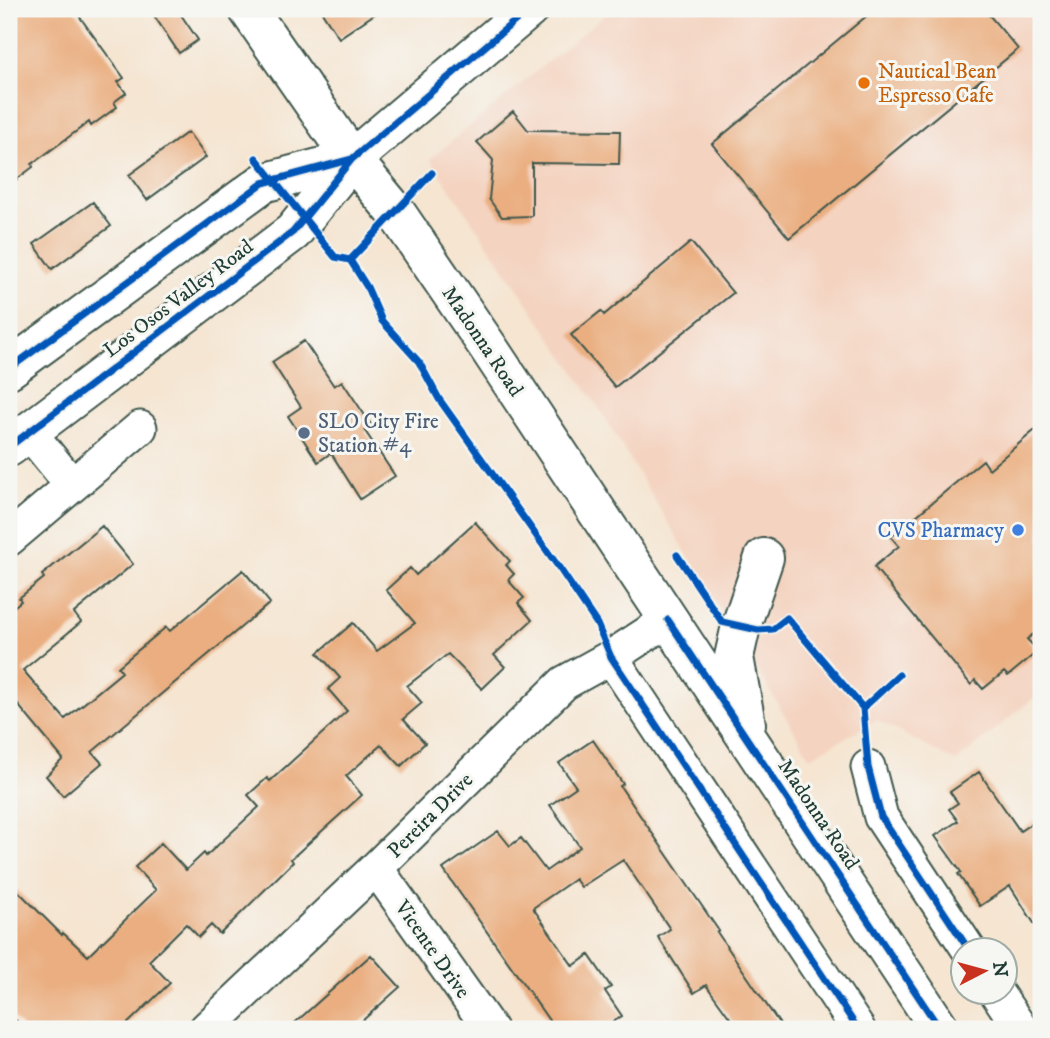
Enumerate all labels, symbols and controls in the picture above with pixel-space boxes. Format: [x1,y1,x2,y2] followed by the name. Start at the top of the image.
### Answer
[878,59,997,109] place label: Nautical Bean Espresso Cafe
[856,75,872,91] marker: Nautical Bean Espresso Cafe
[99,234,259,364] street label: Los Osos Valley Road
[436,281,529,402] street label: Madonna Road
[318,409,439,459] place label: SLO City Fire Station #4
[296,425,312,441] marker: SLO City Fire Station #4
[878,518,1005,544] place label: CVS Pharmacy
[1010,522,1026,538] marker: CVS Pharmacy
[772,754,865,875] street label: Madonna Road
[382,767,479,864] street label: Pereira Drive
[388,895,476,1004] street label: Vicente Drive
[948,936,1018,1006] north arrow
[987,960,1012,979] text: N

